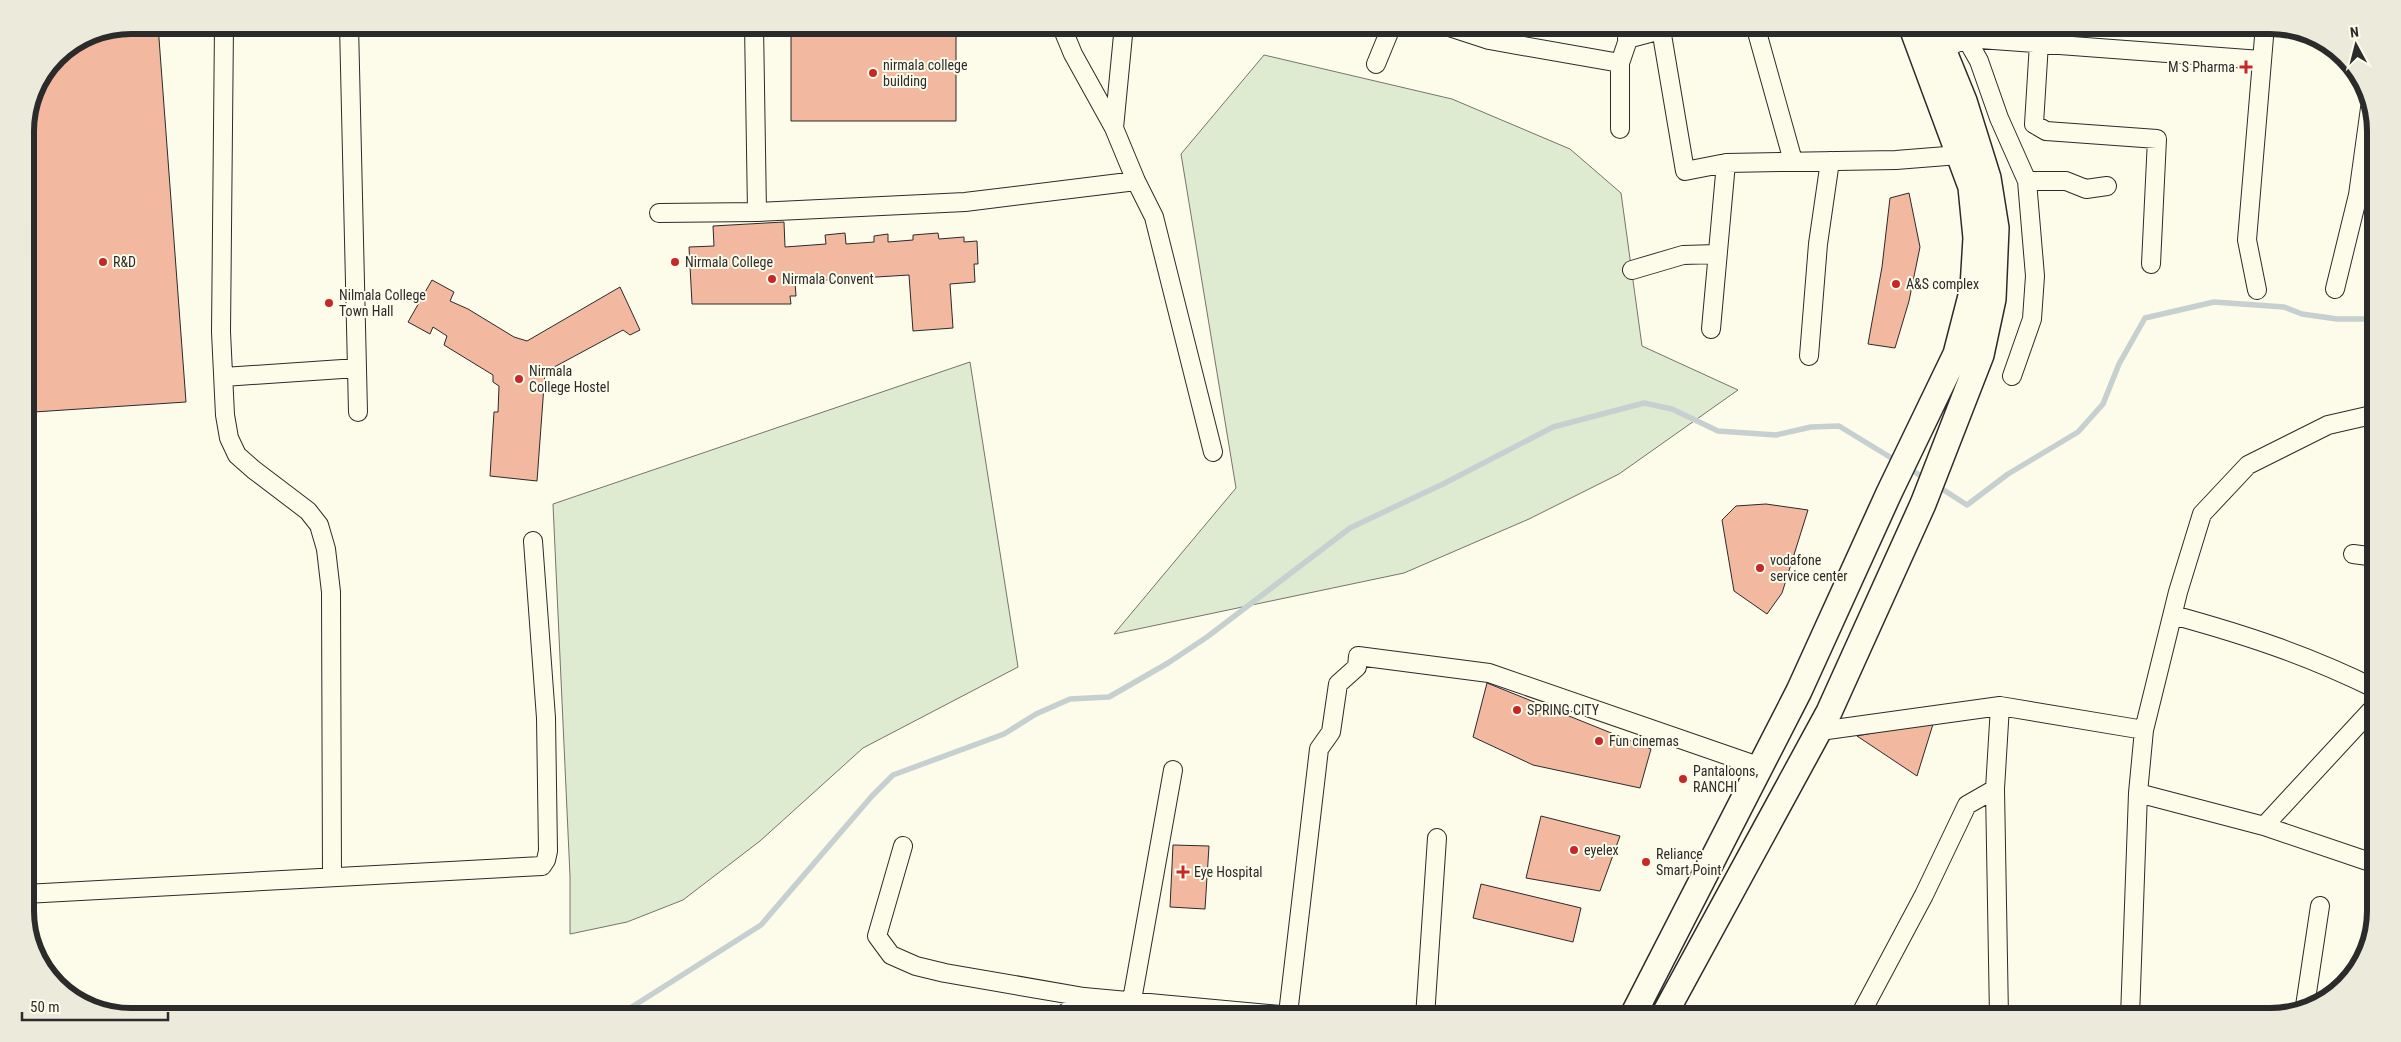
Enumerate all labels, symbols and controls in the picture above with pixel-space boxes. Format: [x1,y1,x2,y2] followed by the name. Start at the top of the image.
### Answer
[2331,20,2381,70] north arrow
[2349,24,2360,41] text: N
[883,57,968,89] place label: nirmala college building
[2168,59,2235,75] place label: M S Pharma
[2239,60,2253,74] marker: M S Pharma
[867,67,879,79] marker: nirmala college building
[113,254,136,270] place label: R&D
[685,254,773,270] place label: Nirmala College
[97,256,109,268] marker: R&D
[669,256,681,268] marker: Nirmala College
[782,271,874,287] place label: Nirmala Convent
[766,273,778,285] marker: Nirmala Convent
[1906,276,1979,292] place label: A&S complex
[1890,278,1902,290] marker: A&S complex
[339,287,426,319] place label: Nilmala College Town Hall
[323,297,335,309] marker: Nilmala College Town Hall
[529,363,610,395] place label: Nirmala College Hostel
[513,373,525,385] marker: Nirmala College Hostel
[1770,552,1848,584] place label: vodafone service center
[1754,562,1766,574] marker: vodafone service center
[1527,702,1600,718] place label: SPRING CITY
[1511,704,1523,716] marker: SPRING CITY
[1609,733,1679,749] place label: Fun cinemas
[1593,735,1605,747] marker: Fun cinemas
[1693,763,1758,795] place label: Pantaloons, RANCHI
[1677,773,1689,785] marker: Pantaloons, RANCHI
[1584,842,1619,858] place label: eyelex
[1568,844,1580,856] marker: eyelex
[1656,846,1721,878] place label: Reliance Smart Point
[1640,856,1652,868] marker: Reliance Smart Point
[1194,864,1263,880] place label: Eye Hospital
[1176,865,1190,879] marker: Eye Hospital
[22,990,169,1022] scale bar
[30,998,60,1016] text: 50 m

